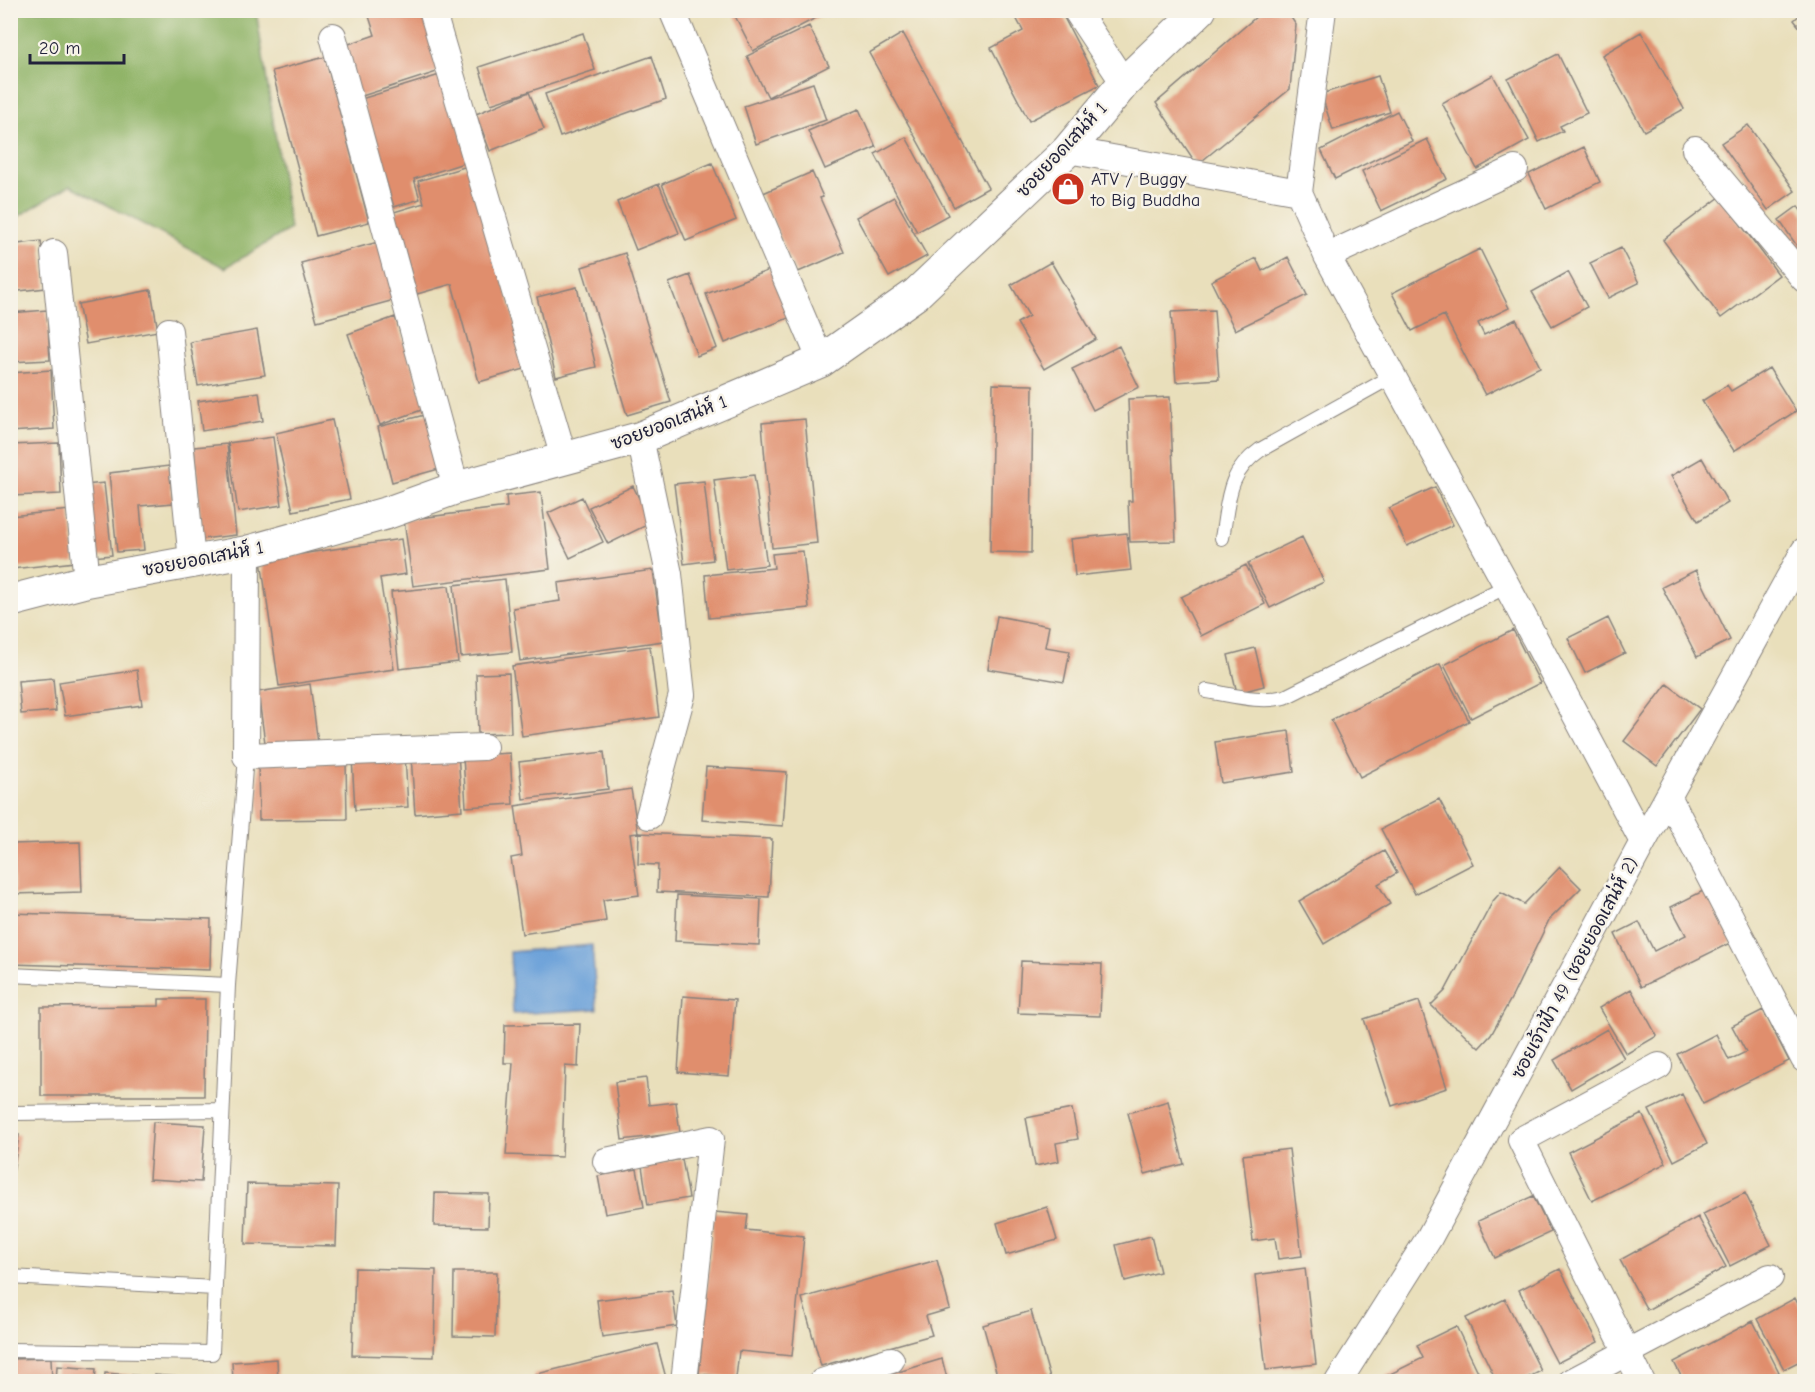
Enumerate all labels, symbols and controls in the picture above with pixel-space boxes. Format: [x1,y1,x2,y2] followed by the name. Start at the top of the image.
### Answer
[30,27,124,65] scale bar
[39,38,80,59] text: 20 m
[1010,96,1111,202] street label: ซอยยอดเสน่ห์ 1
[1090,169,1200,211] place label: ATV / Buggy to Big Buddha
[1050,171,1086,207] shop icon: ATV / Buggy to Big Buddha
[607,388,730,455] street label: ซอยยอดเสน่ห์ 1
[140,534,265,581] street label: ซอยยอดเสน่ห์ 1
[1505,852,1642,1082] street label: ซอยเจ้าฟ้า 49 (ซอยยอดเสน่ห์ 2)

